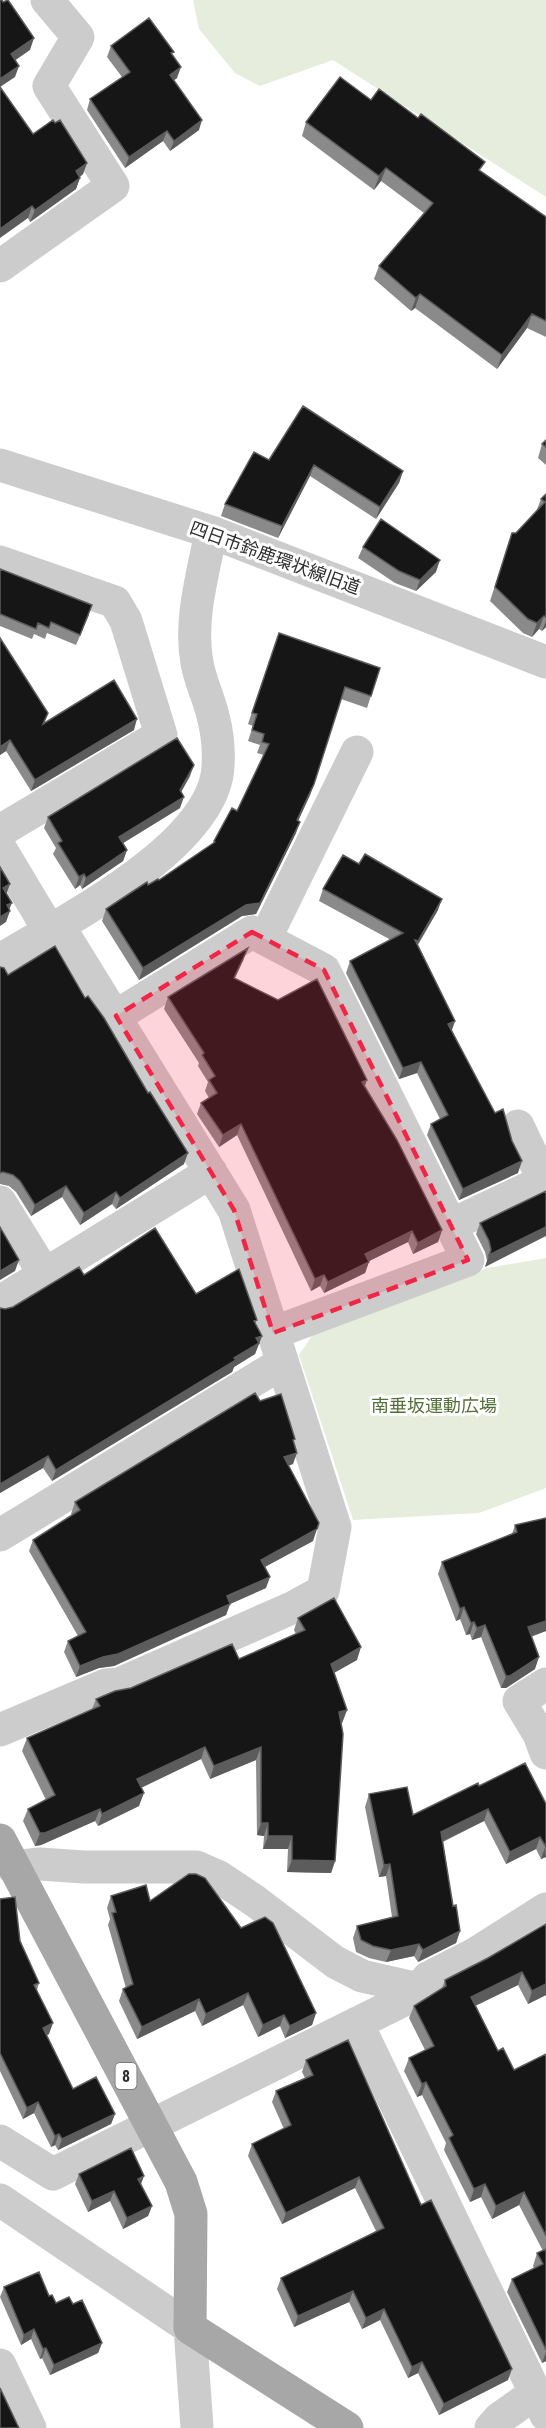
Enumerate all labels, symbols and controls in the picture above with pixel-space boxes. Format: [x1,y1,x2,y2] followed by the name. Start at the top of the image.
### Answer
[187,517,363,598] street label: 四日市鈴鹿環状線旧道
[371,1395,497,1416] park label: 南垂坂運動広場
[116,2063,136,2089] road number: 8

